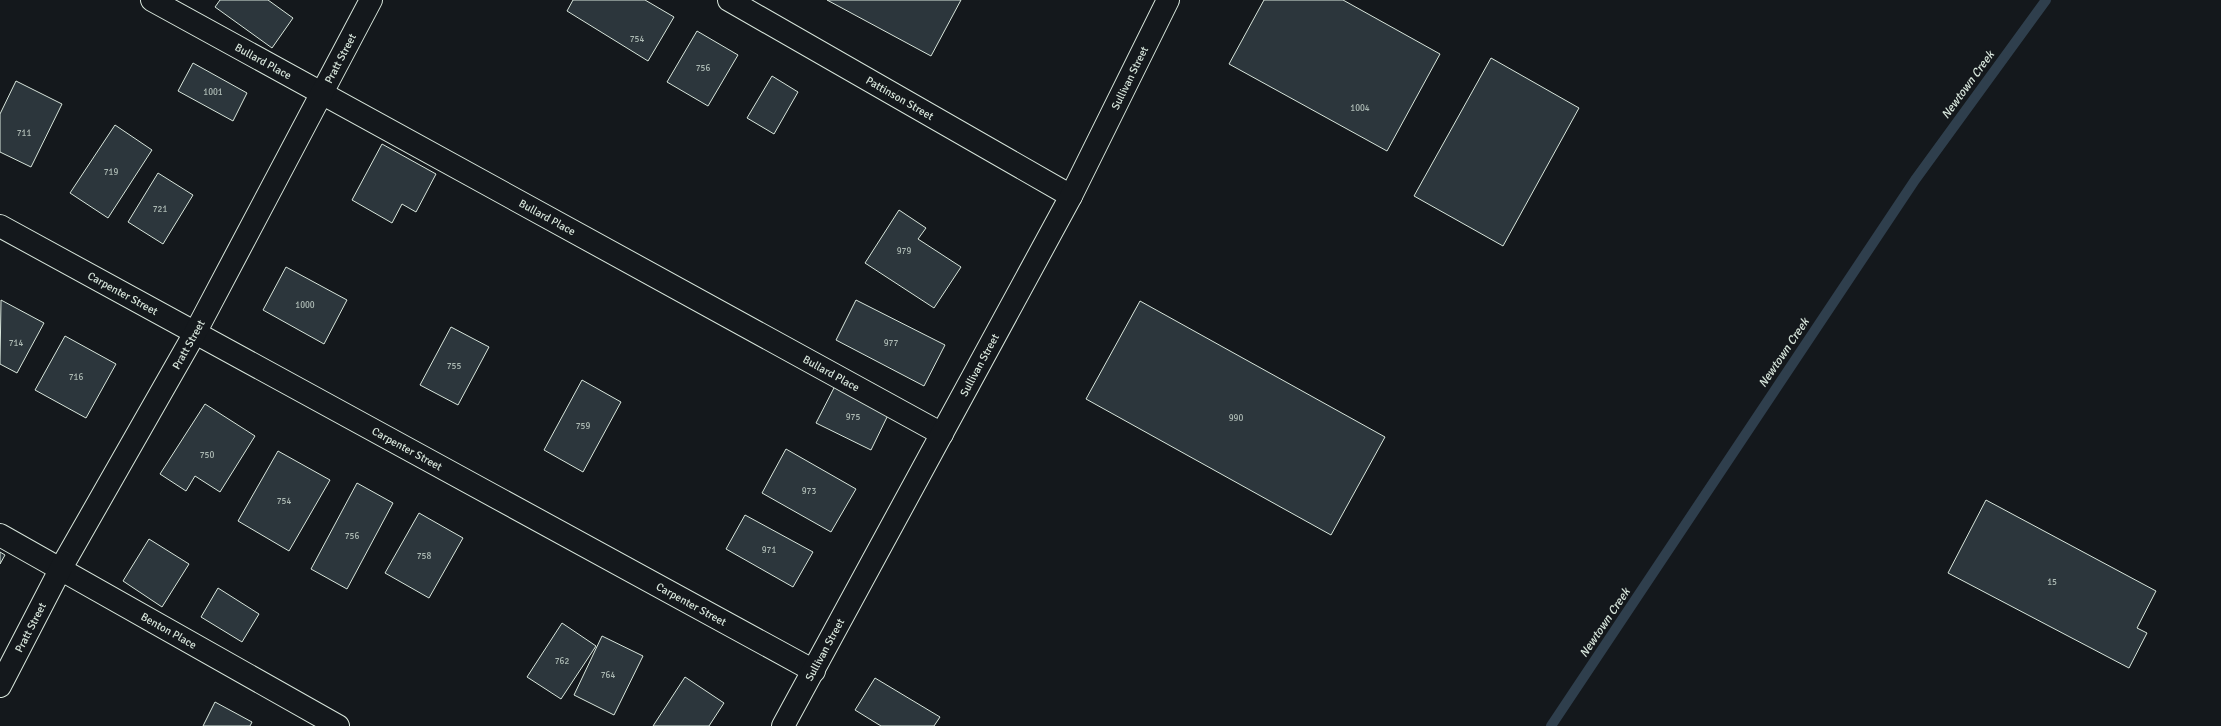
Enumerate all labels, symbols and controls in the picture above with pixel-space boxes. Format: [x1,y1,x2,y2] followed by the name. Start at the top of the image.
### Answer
[322,31,359,85] street label: Pratt Street
[630,34,644,45] house number: 754
[233,40,294,82] street label: Bullard Place
[1108,44,1151,112] street label: Sullivan Street
[1938,47,1998,122] water label: Newtown Creek
[696,63,710,74] house number: 756
[864,73,936,123] street label: Pattinson Street
[203,87,223,98] house number: 1001
[1350,103,1370,114] house number: 1004
[17,128,31,139] house number: 711
[104,167,118,178] house number: 719
[517,196,578,238] street label: Bullard Place
[153,204,167,215] house number: 721
[897,246,911,257] house number: 979
[85,269,160,318] street label: Carpenter Street
[295,300,315,311] house number: 1000
[1755,315,1813,391] water label: Newtown Creek
[169,318,207,371] street label: Pratt Street
[957,331,1002,398] street label: Sullivan Street
[9,338,23,349] house number: 714
[884,338,898,349] house number: 977
[801,352,862,394] street label: Bullard Place
[447,361,461,372] house number: 755
[69,372,83,383] house number: 716
[846,412,860,423] house number: 975
[1229,413,1243,424] house number: 990
[576,421,590,432] house number: 759
[370,424,445,473] street label: Carpenter Street
[200,450,214,461] house number: 750
[802,486,816,497] house number: 973
[277,496,291,507] house number: 754
[345,531,359,542] house number: 756
[762,545,776,556] house number: 971
[417,551,431,562] house number: 758
[2047,577,2057,588] house number: 15
[654,580,729,628] street label: Carpenter Street
[1576,585,1634,661] water label: Newtown Creek
[12,600,49,655] street label: Pratt Street
[139,610,199,651] street label: Benton Place
[802,616,847,683] street label: Sullivan Street
[555,656,569,667] house number: 762
[601,670,615,681] house number: 764

